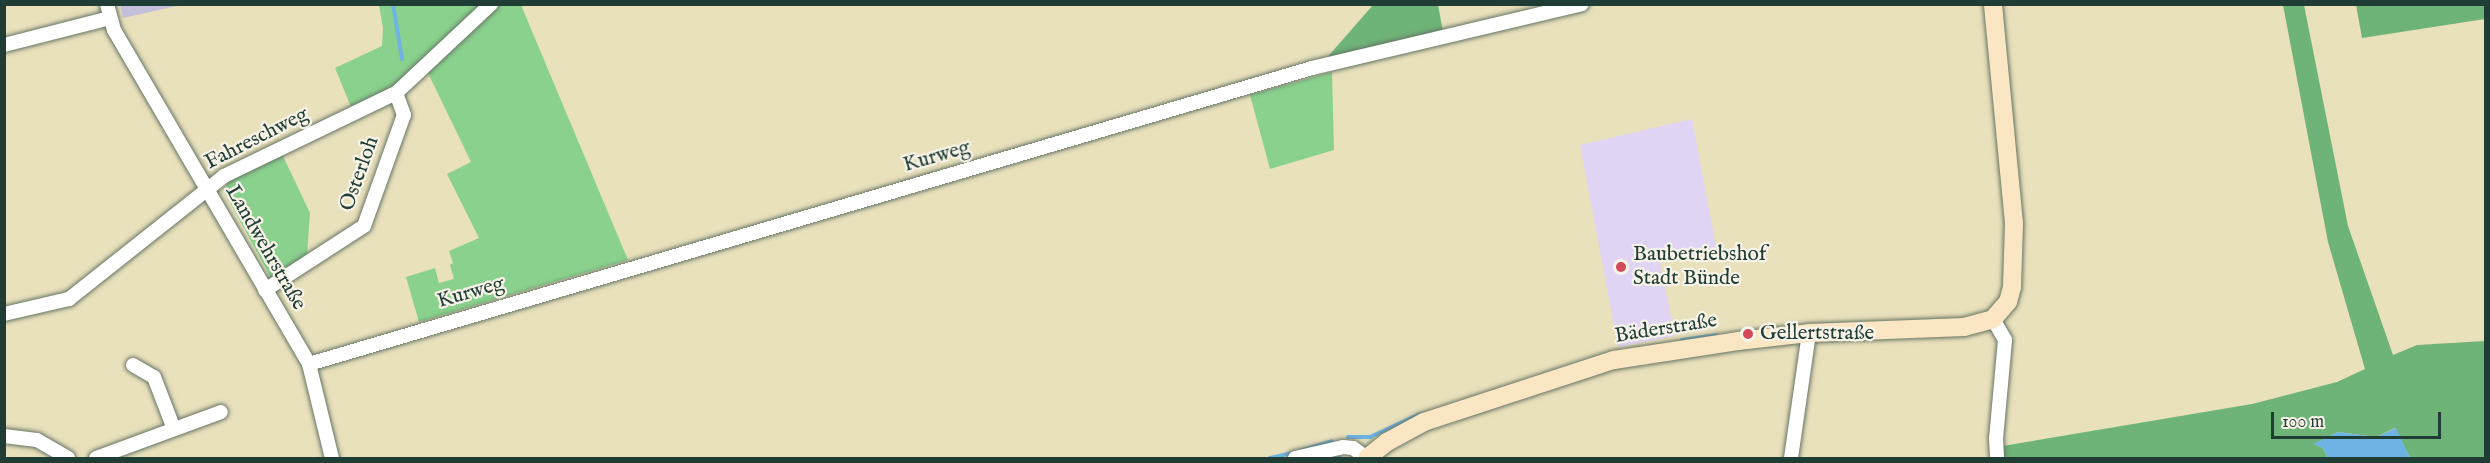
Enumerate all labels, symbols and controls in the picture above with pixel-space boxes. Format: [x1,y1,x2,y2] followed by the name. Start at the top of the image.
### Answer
[201,102,313,176] street label: Fahreschweg
[335,133,385,215] street label: Osterloh
[901,135,973,179] street label: Kurweg
[219,181,311,315] street label: Landwehrstraße
[1633,242,1766,292] place label: Baubetriebshof Stadt Bünde
[1614,260,1628,274] marker: Baubetriebshof Stadt Bünde
[435,271,507,315] street label: Kurweg
[1613,308,1719,350] street label: Bäderstraße
[1760,321,1874,347] place label: Gellertstraße
[1741,327,1755,341] marker: Gellertstraße
[2274,400,2444,438] scale bar
[2282,411,2324,434] text: 100 m

